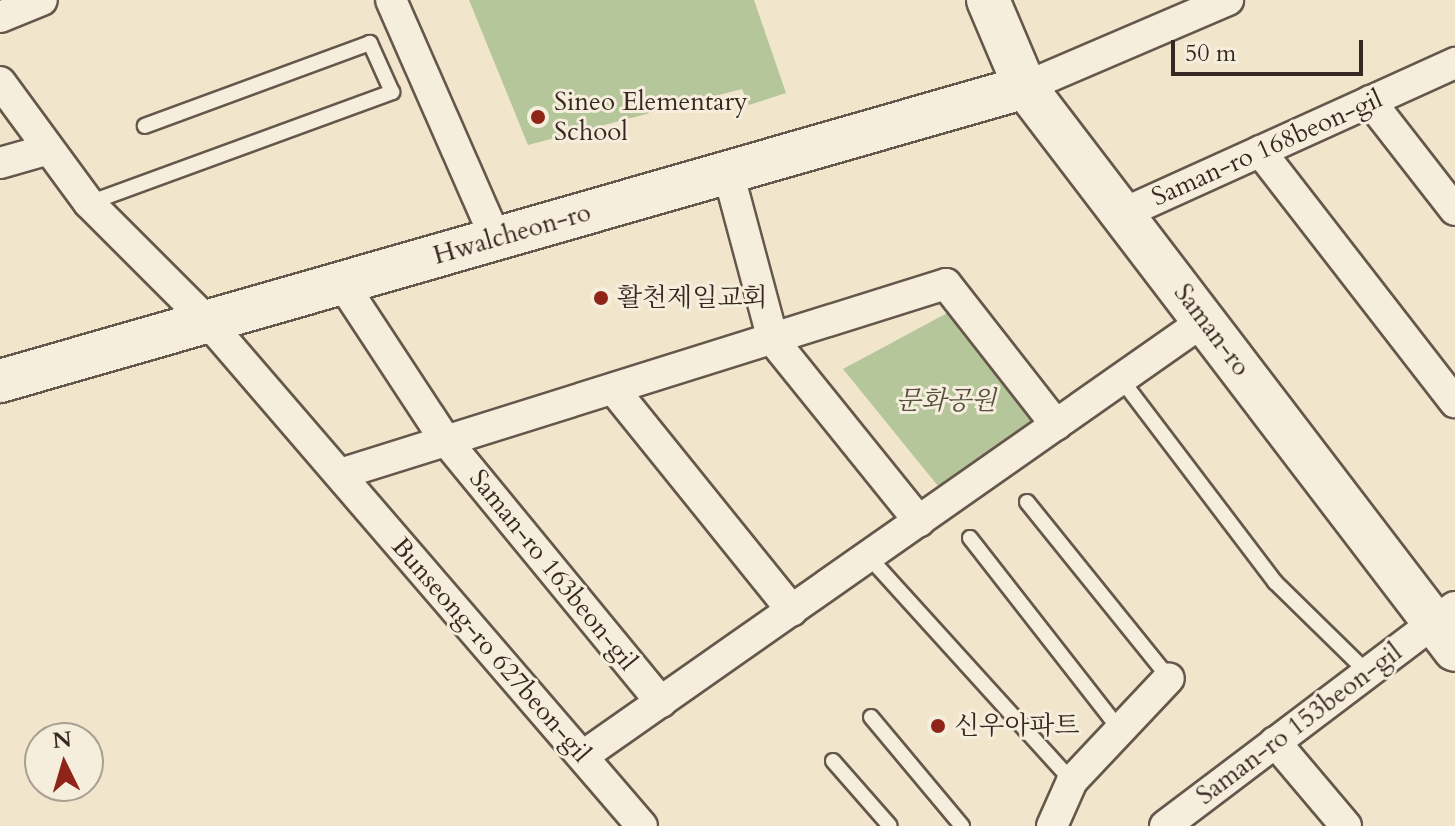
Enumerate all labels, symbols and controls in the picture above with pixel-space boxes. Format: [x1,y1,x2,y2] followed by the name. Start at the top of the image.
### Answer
[1175,24,1367,74] scale bar
[1185,37,1236,70] text: 50 m
[1147,83,1387,213] street label: Saman-ro 168beon-gil
[554,86,748,148] place label: Sineo Elementary School
[529,108,547,126] marker: Sineo Elementary School
[430,197,594,271] street label: Hwalcheon-ro
[1167,278,1257,382] street label: Saman-ro
[617,282,768,314] place label: 활천제일교회
[592,289,610,307] marker: 활천제일교회
[896,385,996,417] park label: 문화공원
[463,463,643,677] street label: Saman-ro 163beon-gil
[385,531,597,769] street label: Bunseong-ro 627beon-gil
[1190,637,1408,811] street label: Saman-ro 153beon-gil
[954,710,1080,742] place label: 신우아파트
[929,717,947,735] marker: 신우아파트
[24,722,104,802] north arrow
[51,724,73,756] text: N

